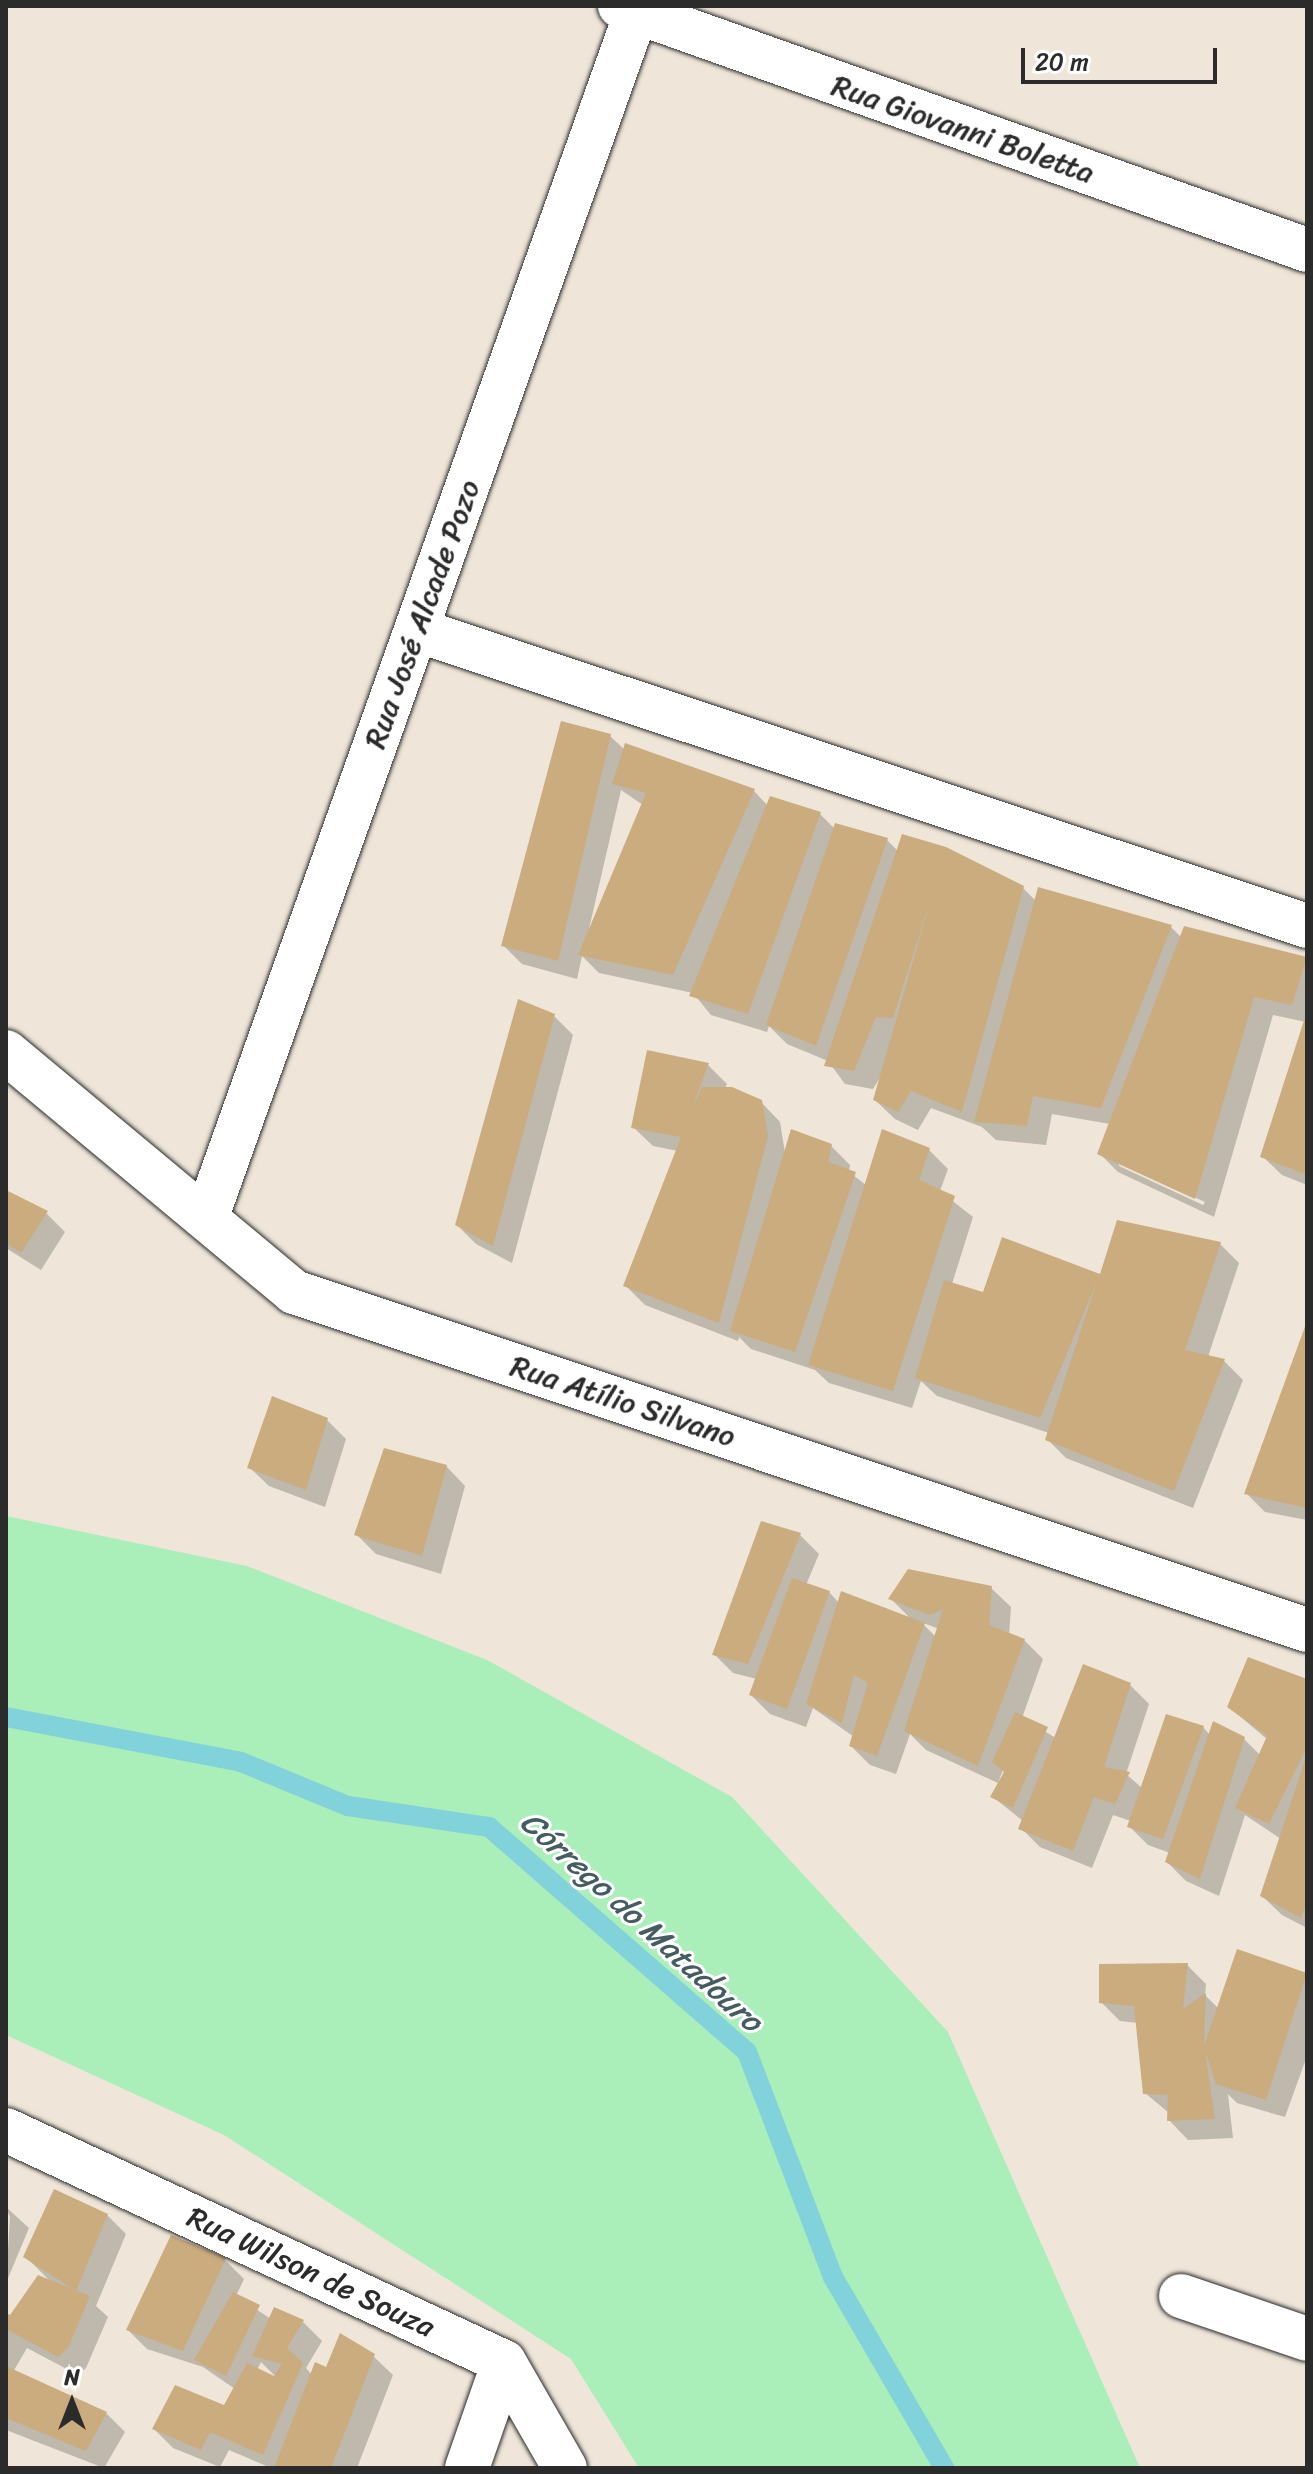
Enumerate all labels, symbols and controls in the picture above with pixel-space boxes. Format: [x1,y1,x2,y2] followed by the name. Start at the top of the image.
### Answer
[1025,32,1221,82] scale bar
[1035,41,1089,83] text: 20 m
[827,67,1099,191] street label: Rua Giovanni Boletta
[357,475,487,753] street label: Rua José Alcade Pozo
[506,1348,740,1454] street label: Rua Atílio Silvano
[512,1803,770,2041] water label: Córrego do Matadouro
[182,2199,440,2345] street label: Rua Wilson de Souza
[64,2358,80,2397] text: N
[32,2362,112,2442] north arrow

